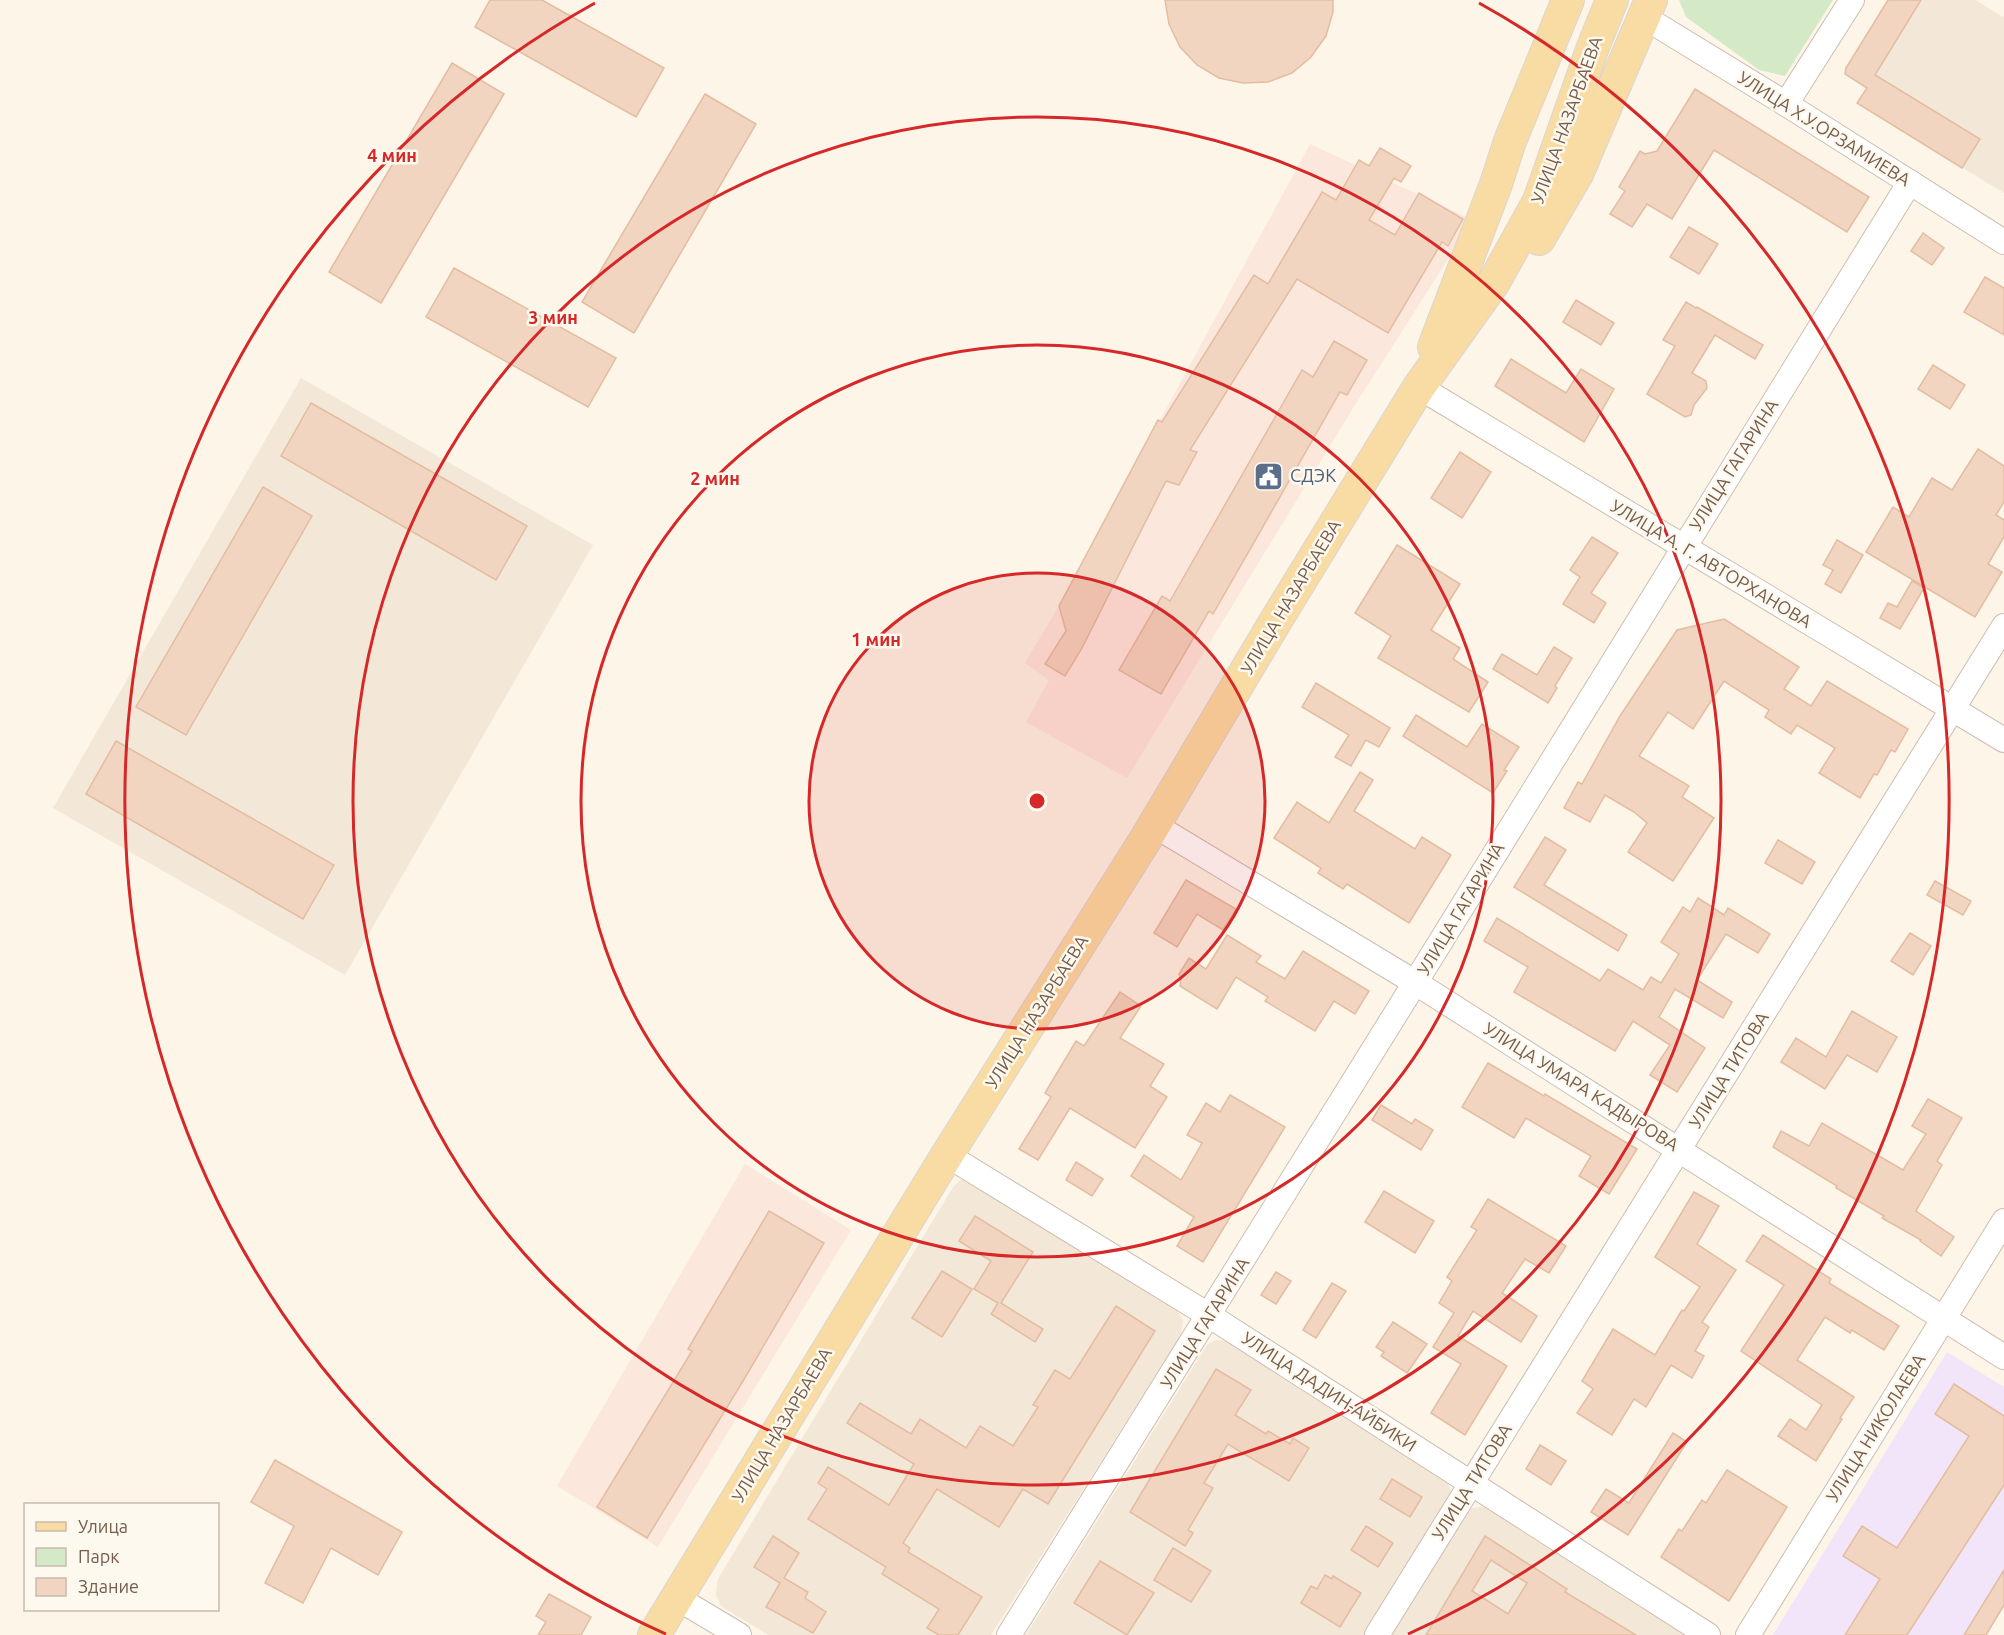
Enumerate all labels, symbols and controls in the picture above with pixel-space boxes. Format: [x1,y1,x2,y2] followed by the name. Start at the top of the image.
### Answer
[1526,33,1606,206] street label: УЛИЦА НАЗАРБАЕВА
[1735,67,1915,190] street label: УЛИЦА Х.У.ОРЗАМИЕВА
[367,145,417,165] text: 4 мин
[528,307,578,327] text: 3 мин
[1685,395,1782,534] street label: УЛИЦА ГАГАРИНА
[1253,460,1285,492] public building icon: СДЭК
[1290,465,1336,485] place label: СДЭК
[690,468,740,488] text: 2 мин
[1607,495,1816,631] street label: УЛИЦА А. Г. АВТОРХАНОВА
[1236,515,1344,677] street label: УЛИЦА НАЗАРБАЕВА
[851,629,901,649] text: 1 мин
[1027,791,1047,811] centre of rings
[1413,838,1508,978] street label: УЛИЦА ГАГАРИНА
[981,931,1092,1092] street label: УЛИЦА НАЗАРБАЕВА
[1684,1007,1772,1131] street label: УЛИЦА ТИТОВА
[1480,1018,1683,1155] street label: УЛИЦА УМАРА КАДЫРОВА
[1156,1253,1253,1392] street label: УЛИЦА ГАГАРИНА
[1239,1327,1421,1455] street label: УЛИЦА ДАДИН-АЙБИКИ
[727,1343,835,1505] street label: УЛИЦА НАЗАРБАЕВА
[1821,1350,1929,1505] street label: УЛИЦА НИКОЛАЕВА
[1427,1419,1515,1543] street label: УЛИЦА ТИТОВА
[24,1503,219,1611] legend
[78,1516,128,1536] text: Улица
[78,1546,119,1566] text: Парк
[78,1576,139,1596] text: Здание

